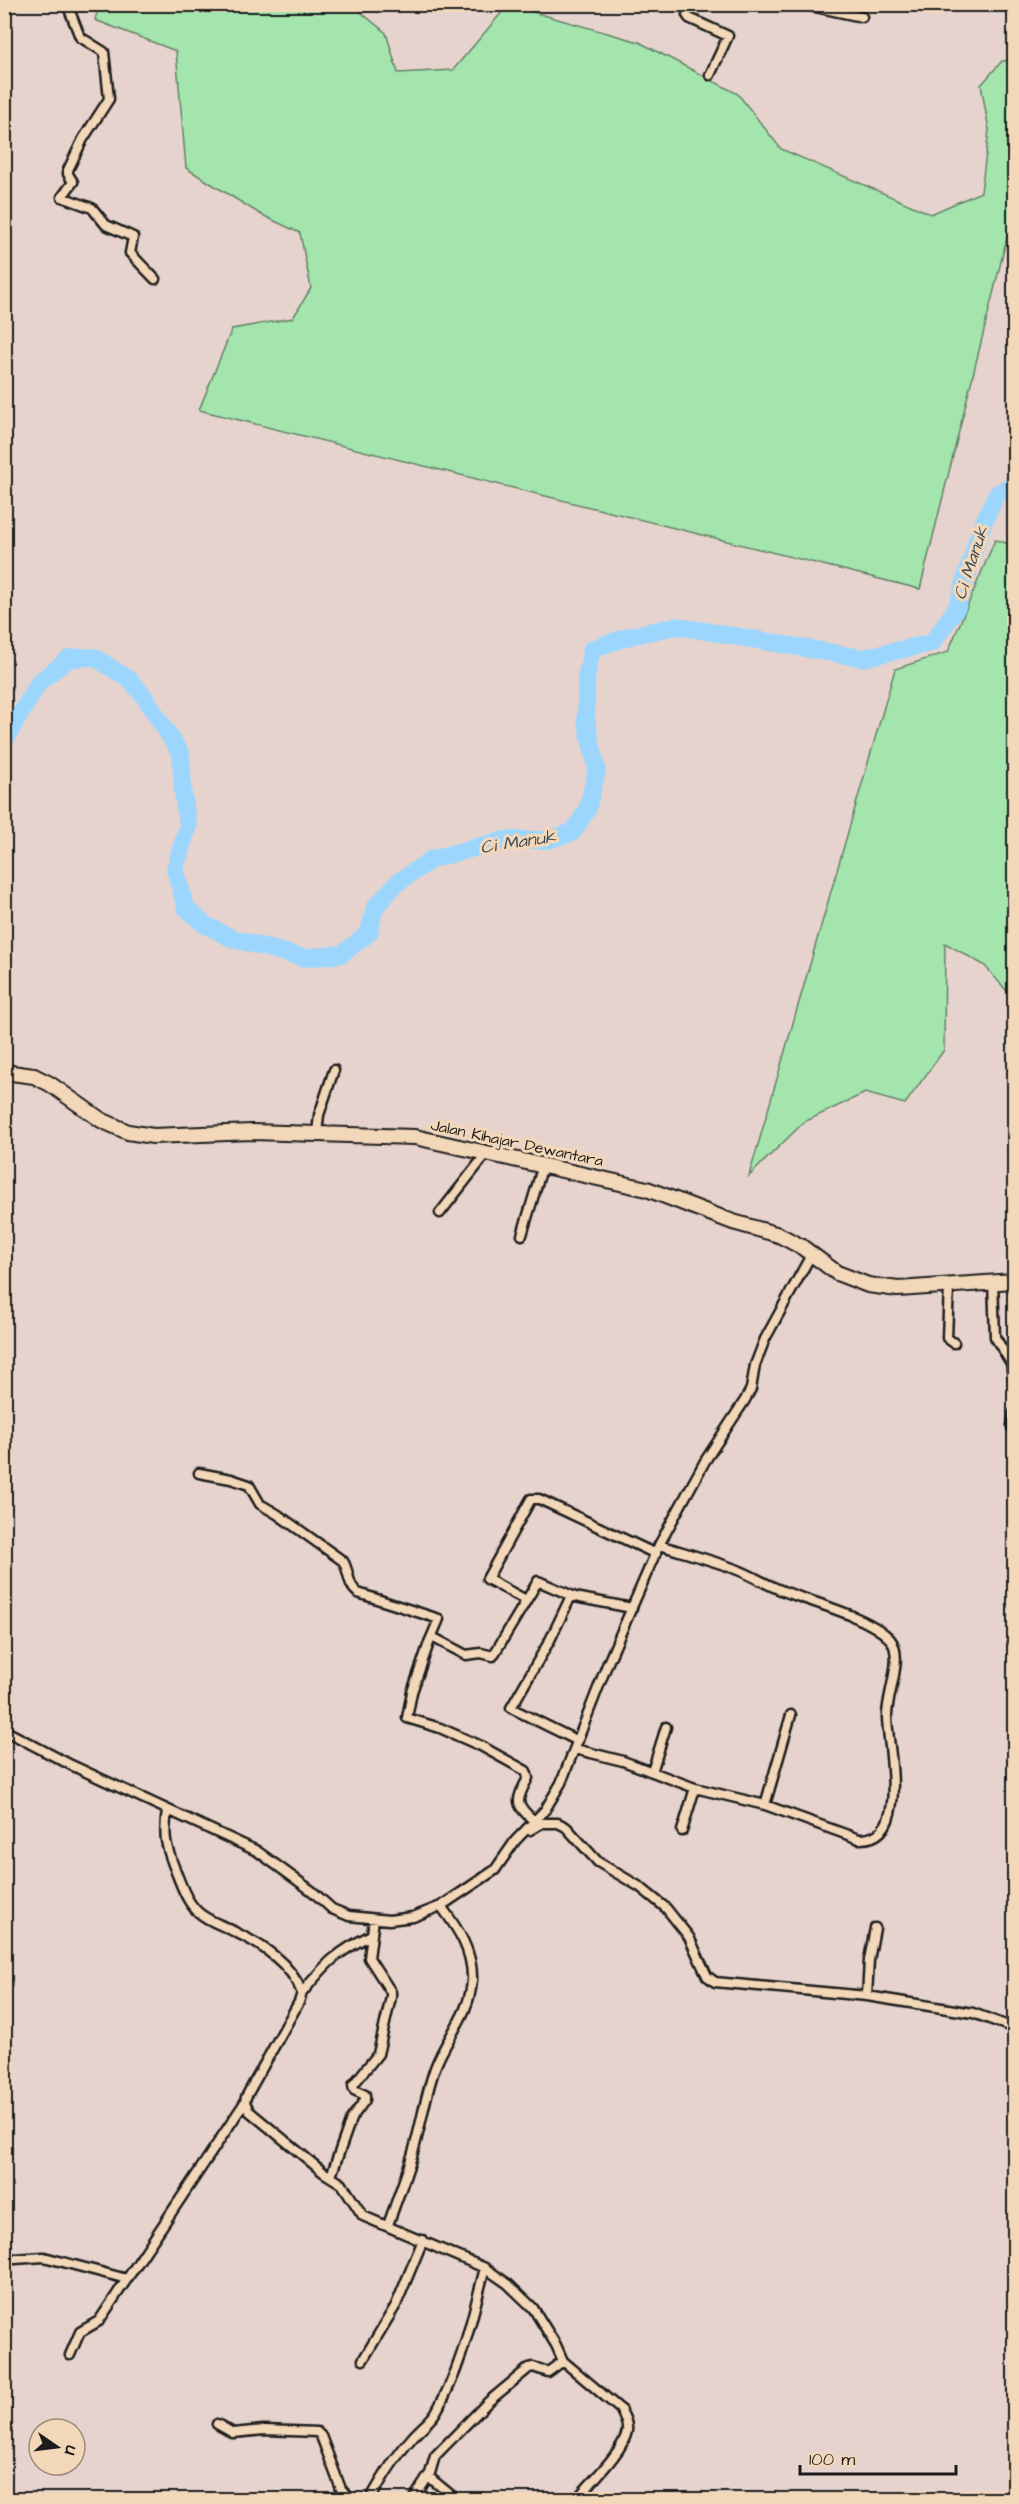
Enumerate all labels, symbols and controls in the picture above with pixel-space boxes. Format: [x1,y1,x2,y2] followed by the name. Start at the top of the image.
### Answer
[947,522,995,603] water label: Ci Manuk
[479,824,558,860] water label: Ci Manuk
[429,1114,605,1172] street label: Jalan Kihajar Dewantara
[27,2417,87,2477] north arrow
[800,2438,956,2476] scale bar
[59,2443,82,2457] text: U
[809,2447,855,2472] text: 100 m

